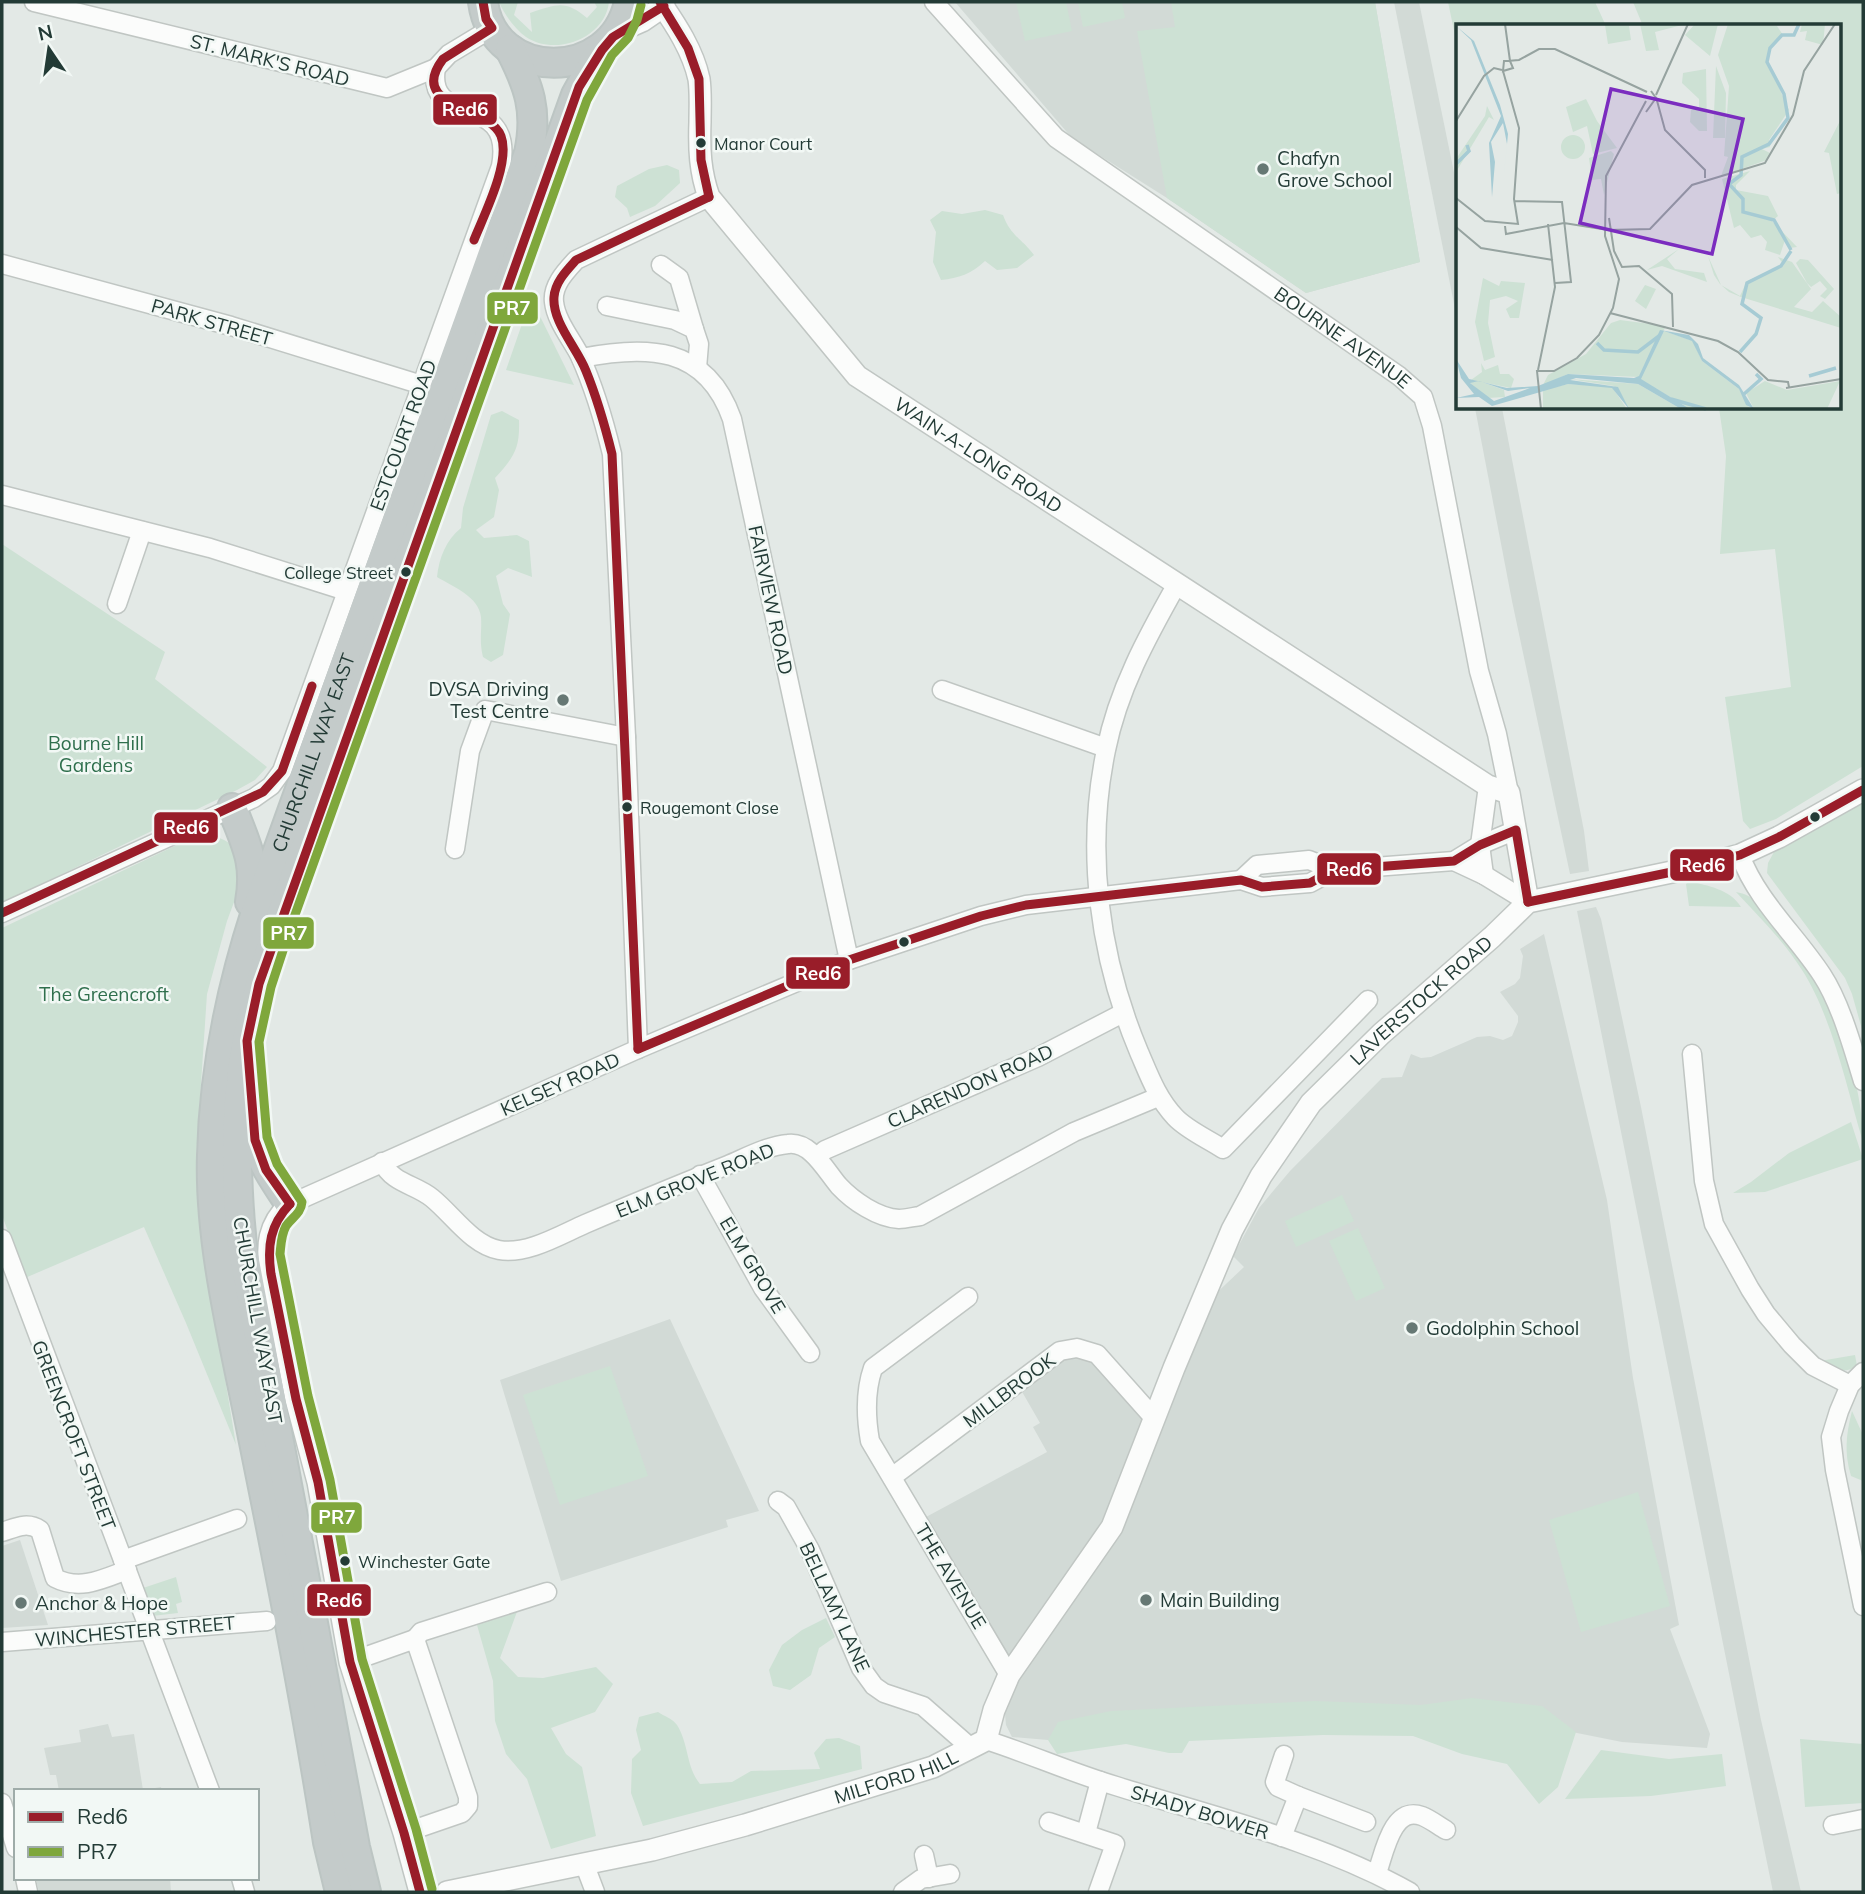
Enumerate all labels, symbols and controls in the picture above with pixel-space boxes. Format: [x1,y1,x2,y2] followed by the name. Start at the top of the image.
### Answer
[14,14,84,84] north arrow
[35,19,55,46] text: N
[1456,24,1840,410] inset map
[188,29,352,91] street label: ST. MARK'S ROAD
[432,93,498,126] line badge: Red6
[442,97,488,121] text: Red6
[714,133,812,154] place label: Manor Court
[694,136,708,150] marker: Manor Court
[1277,146,1392,192] place label: Chafyn Grove School
[1255,161,1271,177] marker: Chafyn Grove School
[1270,281,1416,393] street label: BOURNE AVENUE
[486,291,539,325] line badge: PR7
[149,293,276,351] street label: PARK STREET
[493,296,531,320] text: PR7
[365,356,441,514] street label: ESTCOURT ROAD
[890,391,1067,518] street label: WAIN-A-LONG ROAD
[743,523,799,677] street label: FAIRVIEW ROAD
[284,562,393,583] place label: College Street
[399,565,413,579] marker: College Street
[266,649,360,856] street label: CHURCHILL WAY EAST
[429,677,549,723] place label: DVSA Driving Test Centre
[555,692,571,708] marker: DVSA Driving Test Centre
[48,731,144,777] park label: Bourne Hill Gardens
[640,797,779,818] place label: Rougemont Close
[620,800,634,814] marker: Rougemont Close
[1808,810,1822,824] unlabelled marker
[153,811,219,844] line badge: Red6
[163,815,209,839] text: Red6
[1669,848,1735,882] line badge: Red6
[1316,852,1382,886] line badge: Red6
[1679,853,1725,877] text: Red6
[1326,857,1372,881] text: Red6
[262,916,315,950] line badge: PR7
[270,921,308,945] text: PR7
[1345,930,1497,1070] street label: LAVERSTOCK ROAD
[897,935,911,949] unlabelled marker
[785,956,851,990] line badge: Red6
[795,961,841,985] text: Red6
[39,982,169,1006] park label: The Greencroft
[883,1039,1057,1133] street label: CLARENDON ROAD
[497,1047,623,1121] street label: KELSEY ROAD
[612,1137,778,1223] street label: ELM GROVE ROAD
[715,1212,791,1318] street label: ELM GROVE
[228,1215,288,1426] street label: CHURCHILL WAY EAST
[1426,1316,1579,1340] place label: Godolphin School
[1404,1320,1420,1336] marker: Godolphin School
[27,1337,121,1534] street label: GREENCROFT STREET
[958,1347,1061,1432] street label: MILLBROOK
[310,1501,363,1534] line badge: PR7
[318,1505,356,1529] text: PR7
[910,1519,992,1633] street label: THE AVENUE
[794,1538,876,1676] street label: BELLAMY LANE
[358,1551,490,1572] place label: Winchester Gate
[338,1554,352,1568] marker: Winchester Gate
[306,1583,372,1617] line badge: Red6
[316,1588,362,1612] text: Red6
[1160,1588,1280,1612] place label: Main Building
[35,1591,168,1615] place label: Anchor & Hope
[1138,1592,1154,1608] marker: Main Building
[13,1595,29,1611] marker: Anchor & Hope
[34,1610,237,1652] street label: WINCHESTER STREET
[831,1744,962,1809] street label: MILFORD HILL
[1128,1780,1272,1844] street label: SHADY BOWER
[14,1789,259,1880] legend
[77,1803,128,1829] text: Red6
[77,1838,118,1864] text: PR7

